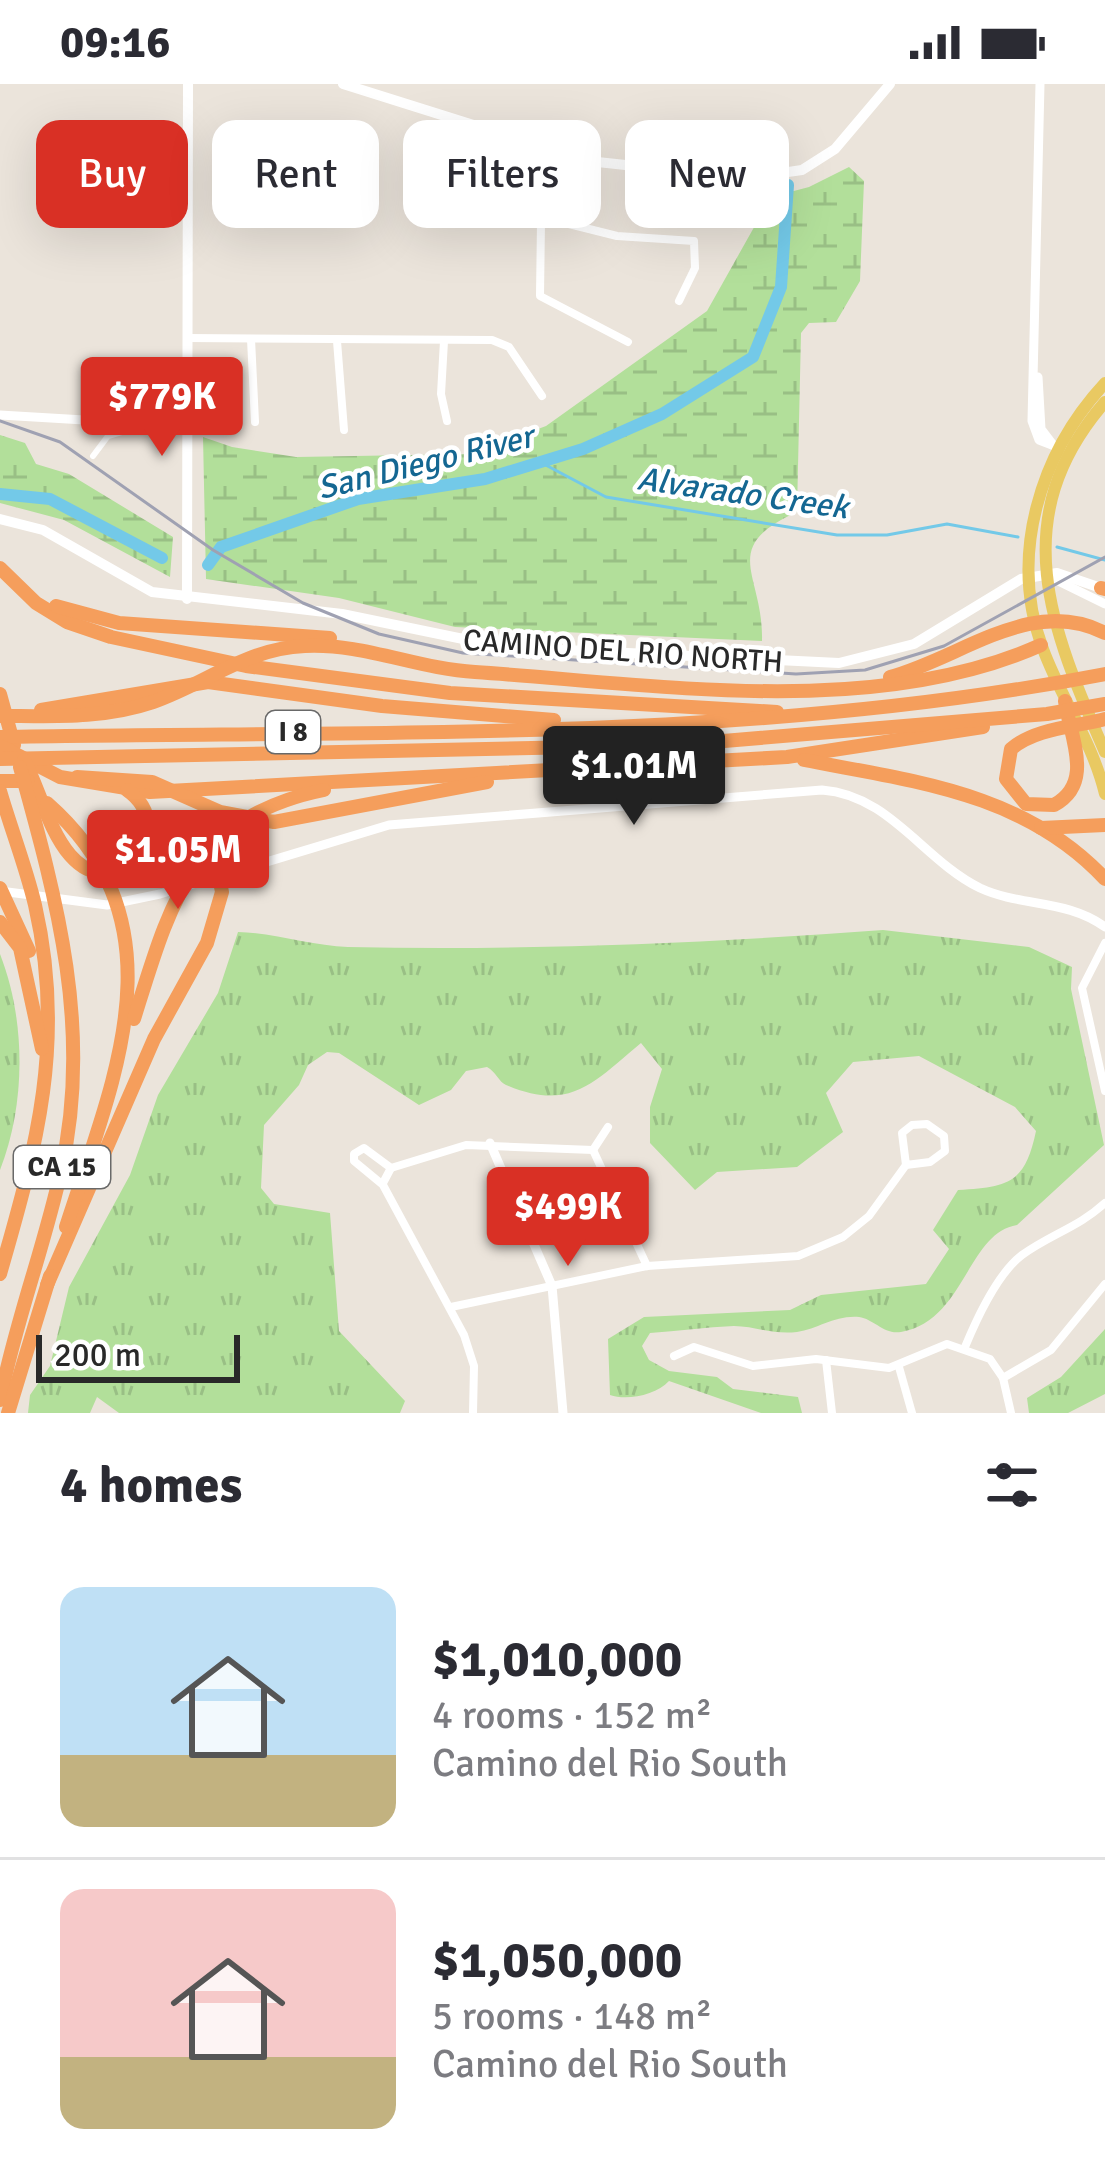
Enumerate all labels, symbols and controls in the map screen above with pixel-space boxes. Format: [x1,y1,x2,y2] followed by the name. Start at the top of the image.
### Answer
[60,15,170,70] text: 09:16
[36,120,188,228] chip: Buy
[212,120,379,228] chip: Rent
[403,120,601,228] chip: Filters
[625,120,789,228] chip: New
[78,357,246,459] pin: $779K
[108,372,216,420] text: $779K
[313,415,542,509] water label: San Diego River
[635,458,853,529] water label: Alvarado Creek
[462,622,784,681] street label: CAMINO DEL RIO NORTH
[266,711,320,753] road number: I 8
[536,726,732,828] pin: $1.01M
[570,741,698,789] text: $1.01M
[80,810,276,912] pin: $1.05M
[114,825,242,873] text: $1.05M
[14,1146,110,1188] road number: CA 15
[484,1167,652,1269] pin: $499K
[514,1182,622,1230] text: $499K
[36,1329,240,1382] scale bar
[54,1335,141,1376] text: 200 m
[979,1452,1045,1518] icon: filters
[60,1454,242,1517] text: 4 homes
[432,1628,682,1691] text: $1,010,000
[156,1635,300,1779] icon: home
[432,1691,712,1739] text: 4 rooms · 152 m²
[432,1739,788,1787] text: Camino del Rio South
[432,1929,682,1992] text: $1,050,000
[156,1937,300,2081] icon: home
[432,1992,712,2040] text: 5 rooms · 148 m²
[432,2040,788,2088] text: Camino del Rio South

